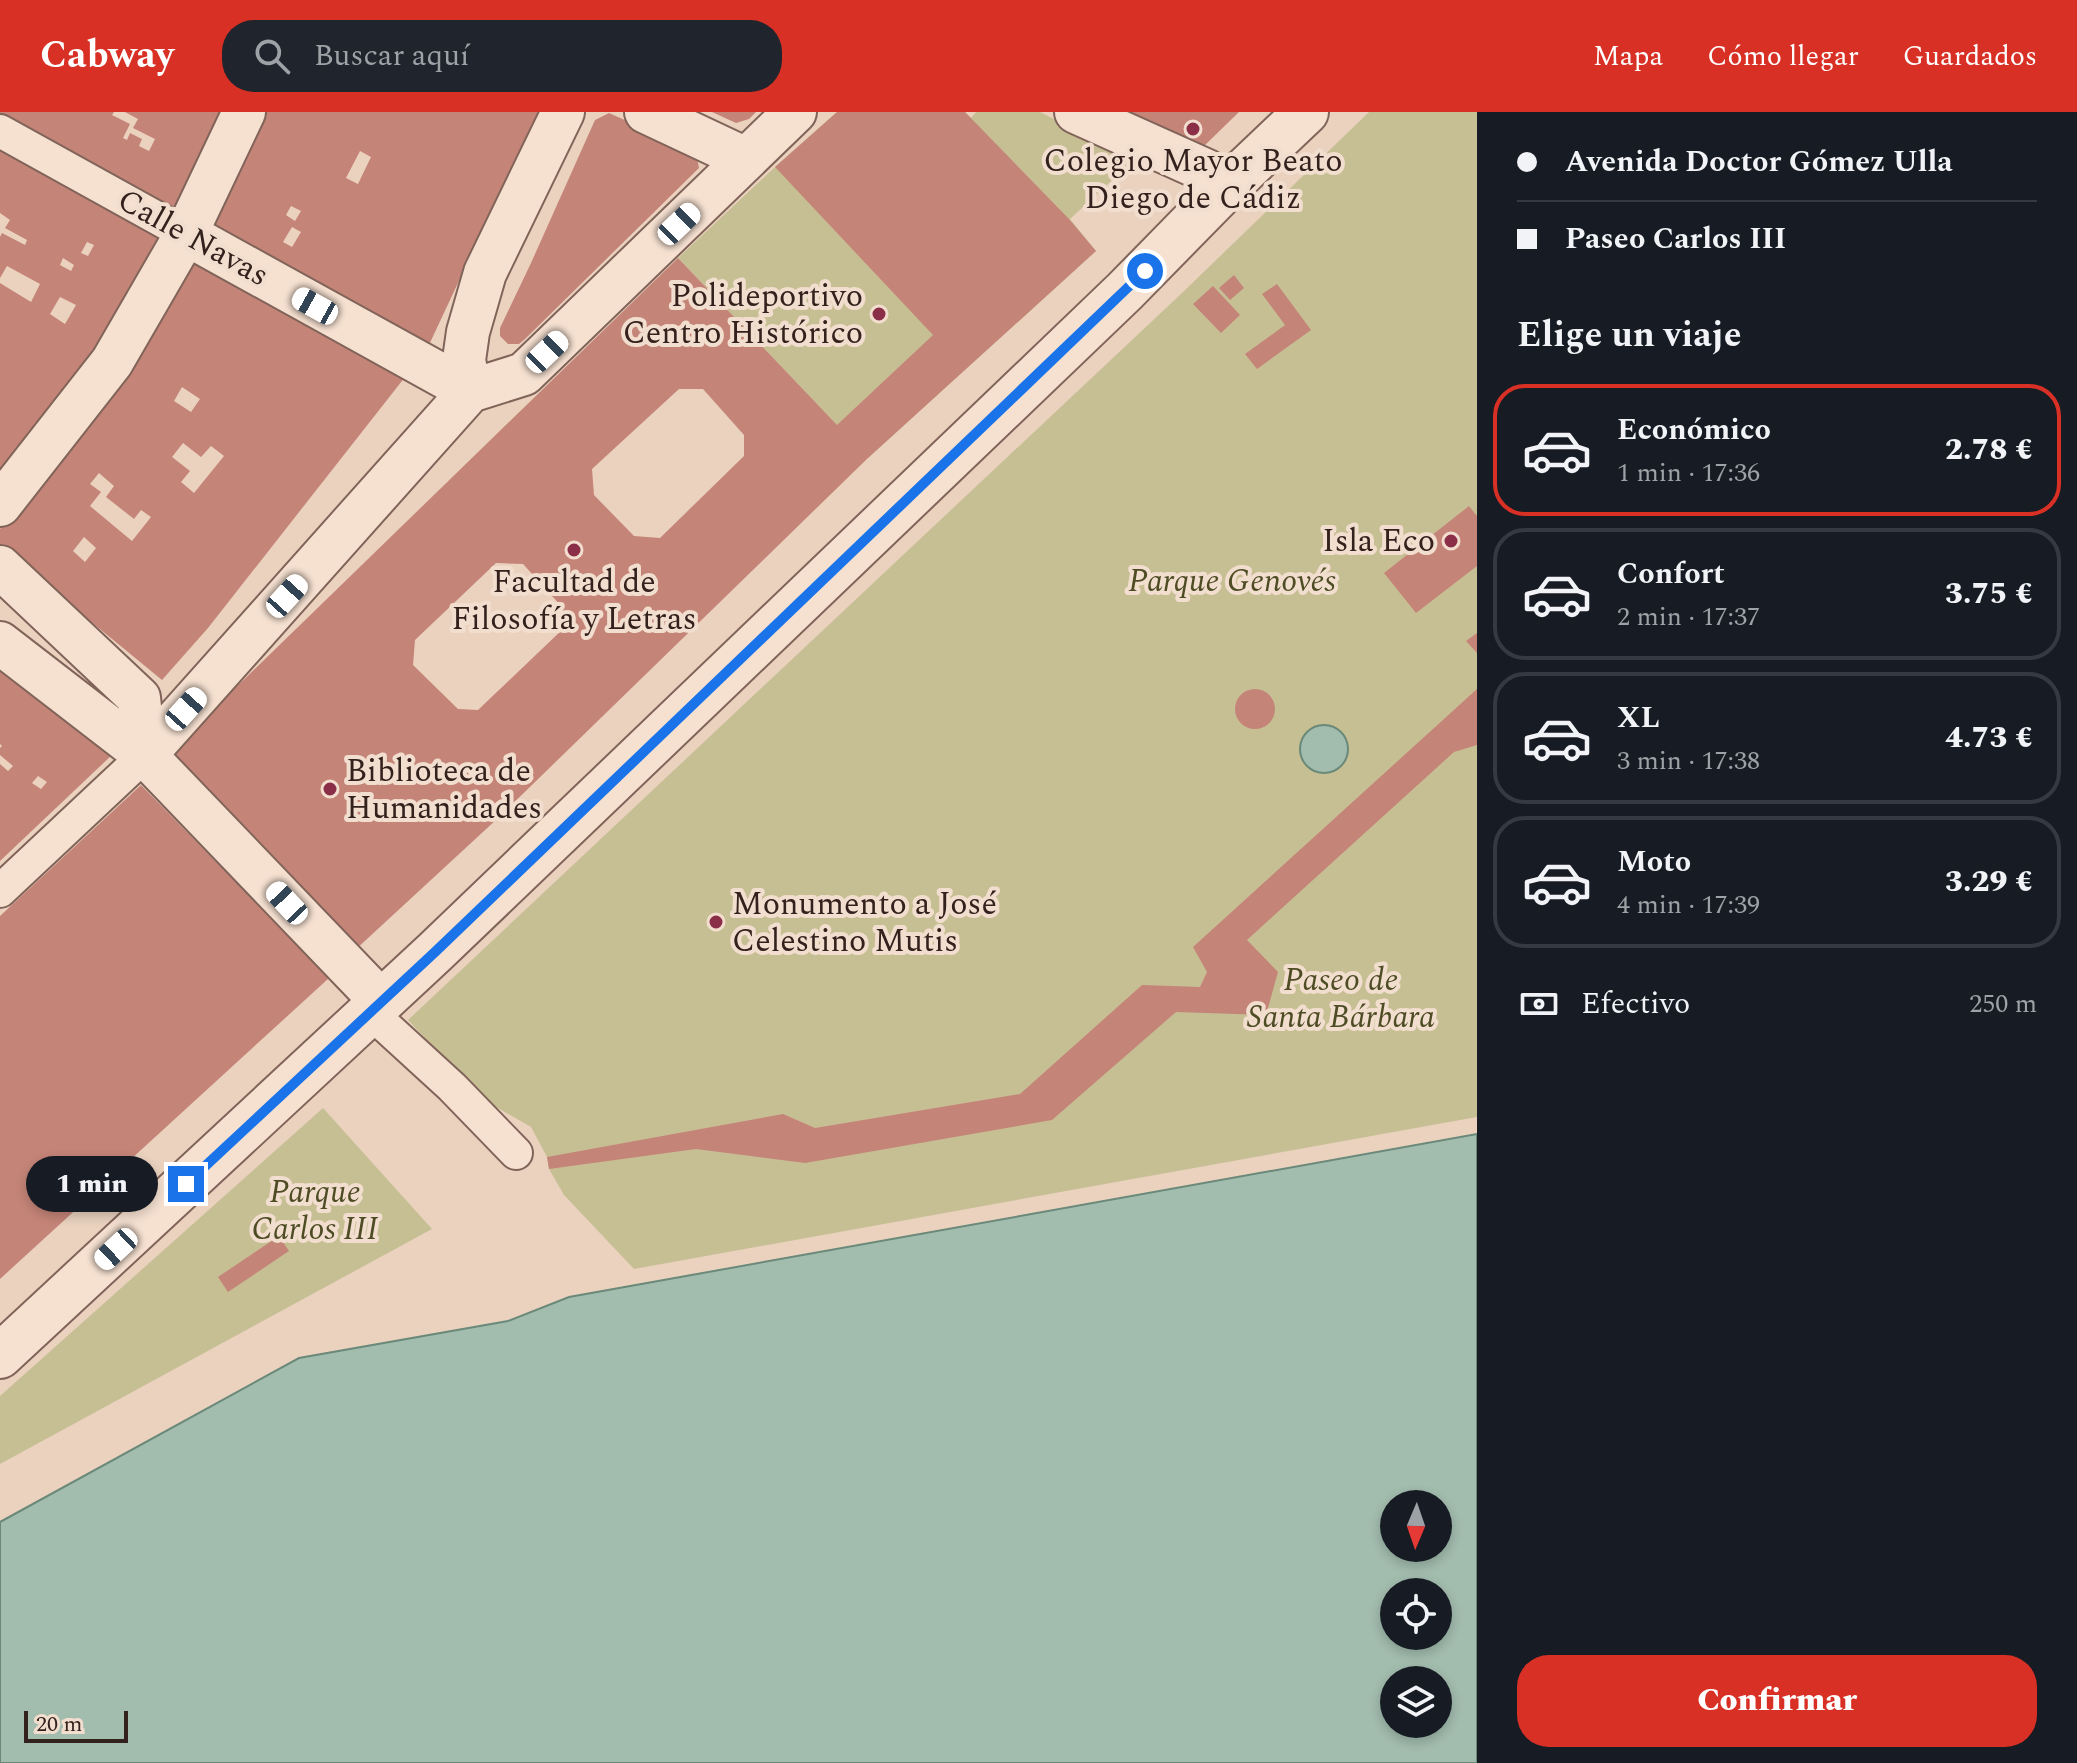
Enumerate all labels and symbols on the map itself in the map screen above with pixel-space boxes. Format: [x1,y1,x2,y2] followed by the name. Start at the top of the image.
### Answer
[1184,120,1202,138] marker: Colegio Mayor Beato Diego de Cádiz
[1044,137,1342,223] place label: Colegio Mayor Beato Diego de Cádiz
[108,176,278,300] street label: Calle Navas
[653,199,705,249] car
[1127,253,1163,289] route start
[623,272,863,358] place label: Polideportivo Centro Histórico
[288,284,342,328] car
[870,305,888,323] marker: Polideportivo Centro Histórico
[521,327,573,377] car
[1322,517,1435,566] place label: Isla Eco
[1442,532,1460,550] marker: Isla Eco
[565,541,583,559] marker: Facultad de Filosofía y Letras
[1128,557,1336,606] park label: Parque Genovés
[452,558,696,644] place label: Facultad de Filosofía y Letras
[262,570,312,622] car
[161,683,211,735] car
[346,747,542,833] place label: Biblioteca de Humanidades
[321,780,339,798] marker: Biblioteca de Humanidades
[262,877,312,929] car
[732,880,997,966] place label: Monumento a José Celestino Mutis
[707,913,725,931] marker: Monumento a José Celestino Mutis
[1247,956,1435,1042] park label: Paseo de Santa Bárbara
[26,1156,158,1212] callout: 1 min
[168,1166,204,1202] route end
[251,1168,379,1254] park label: Parque Carlos III
[90,1224,142,1274] car
[1380,1490,1452,1562] north arrow
[24,1707,128,1743] scale bar

